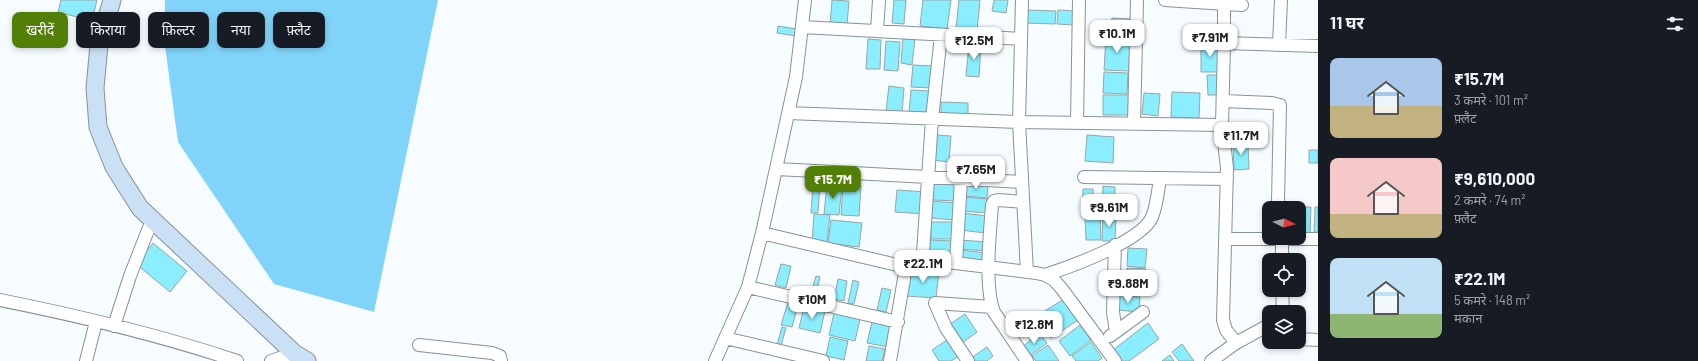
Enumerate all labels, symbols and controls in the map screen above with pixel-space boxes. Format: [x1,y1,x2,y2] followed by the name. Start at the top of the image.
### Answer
[12,12,68,48] chip: खरीदें
[76,12,140,48] chip: किराया
[148,12,209,48] chip: फ़िल्टर
[217,12,265,48] chip: नया
[273,12,325,48] chip: फ़्लैट
[1330,12,1364,32] text: 11 घर
[1664,13,1686,35] icon: filters
[1084,20,1150,54] pin: ₹10.1M
[1177,24,1243,58] pin: ₹7.91M
[1099,25,1135,41] text: ₹10.1M
[941,27,1007,61] pin: ₹12.5M
[1191,29,1229,45] text: ₹7.91M
[954,32,994,48] text: ₹12.5M
[1454,68,1504,88] text: ₹15.7M
[1362,74,1410,122] icon: home
[1454,92,1528,108] text: 3 कमरे · 101 m²
[1454,110,1477,126] text: फ़्लैट
[1208,122,1274,156] pin: ₹11.7M
[1223,127,1259,143] text: ₹11.7M
[943,156,1009,190] pin: ₹7.65M
[956,161,996,177] text: ₹7.65M
[800,166,866,200] pin: ₹15.7M
[1454,168,1535,188] text: ₹9,610,000
[814,171,852,187] text: ₹15.7M
[1362,174,1410,222] icon: home
[1454,192,1525,208] text: 2 कमरे · 74 m²
[1076,194,1142,228] pin: ₹9.61M
[1090,199,1128,215] text: ₹9.61M
[1262,201,1306,245] north arrow
[1262,201,1306,349] map controls
[1454,210,1477,226] text: फ़्लैट
[890,250,956,284] pin: ₹22.1M
[1262,253,1306,297] button: locate
[903,255,943,271] text: ₹22.1M
[1454,268,1506,288] text: ₹22.1M
[1095,270,1161,304] pin: ₹9.88M
[1362,274,1410,322] icon: home
[1107,275,1149,291] text: ₹9.88M
[788,286,836,320] pin: ₹10M
[798,291,826,307] text: ₹10M
[1454,292,1530,308] text: 5 कमरे · 148 m²
[1262,305,1306,349] button: layers
[1454,310,1482,326] text: मकान
[1001,311,1067,345] pin: ₹12.8M
[1014,316,1054,332] text: ₹12.8M

